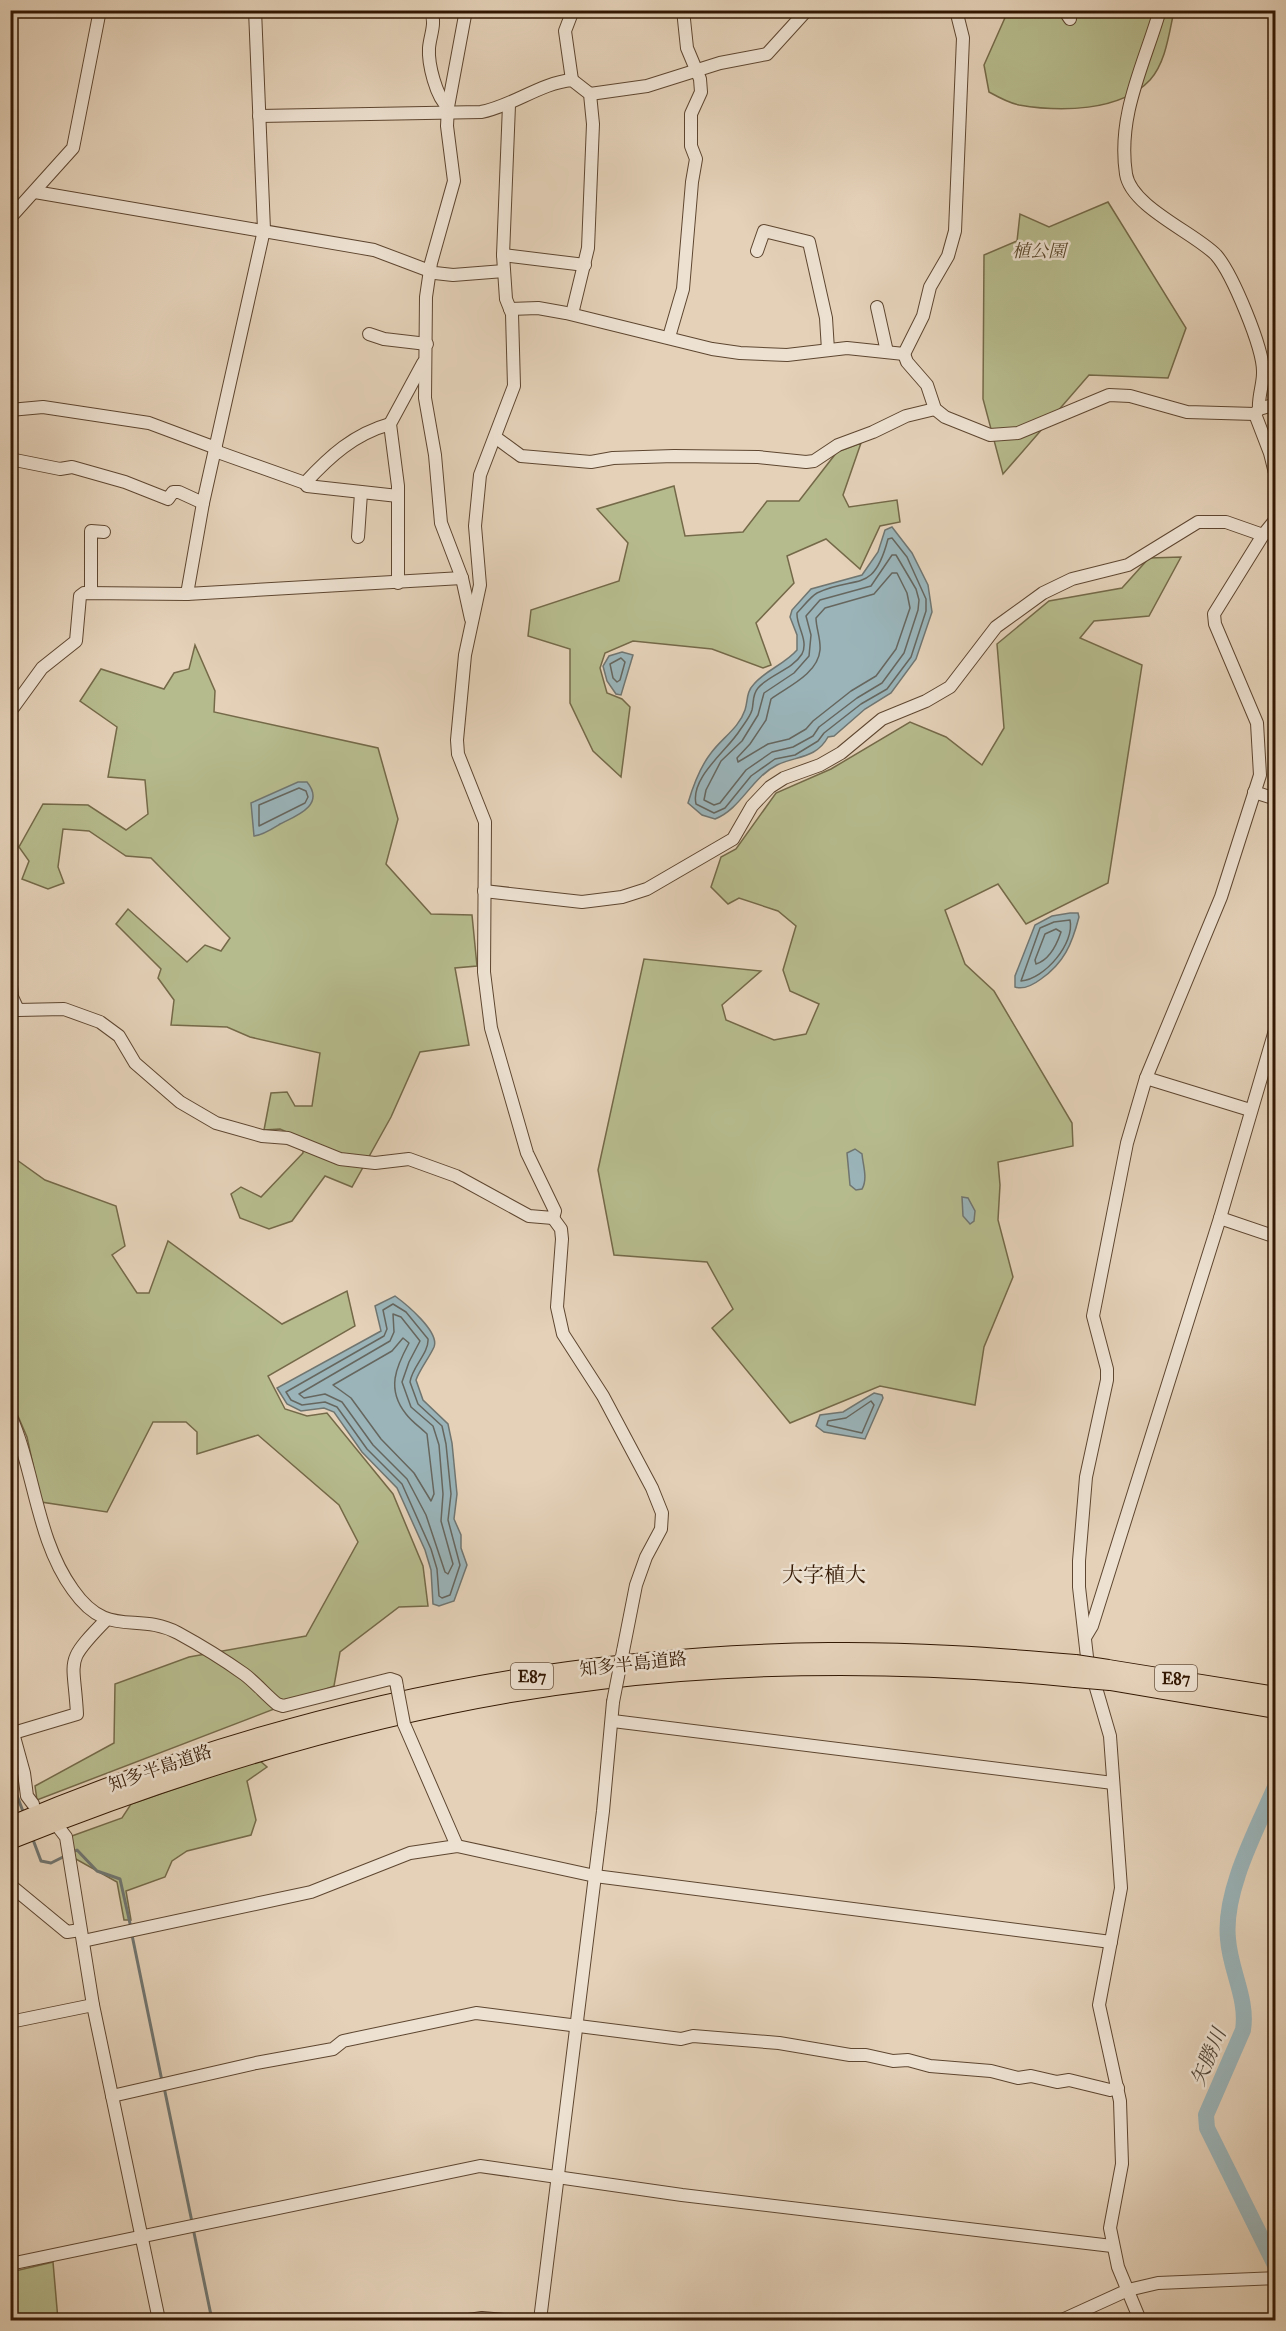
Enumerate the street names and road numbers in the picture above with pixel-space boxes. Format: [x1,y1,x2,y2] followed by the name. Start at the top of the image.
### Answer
[578,1647,688,1681] street label: 知多半島道路
[511,1663,553,1689] road number: E87
[1155,1665,1197,1691] road number: E87
[105,1740,215,1796] street label: 知多半島道路

